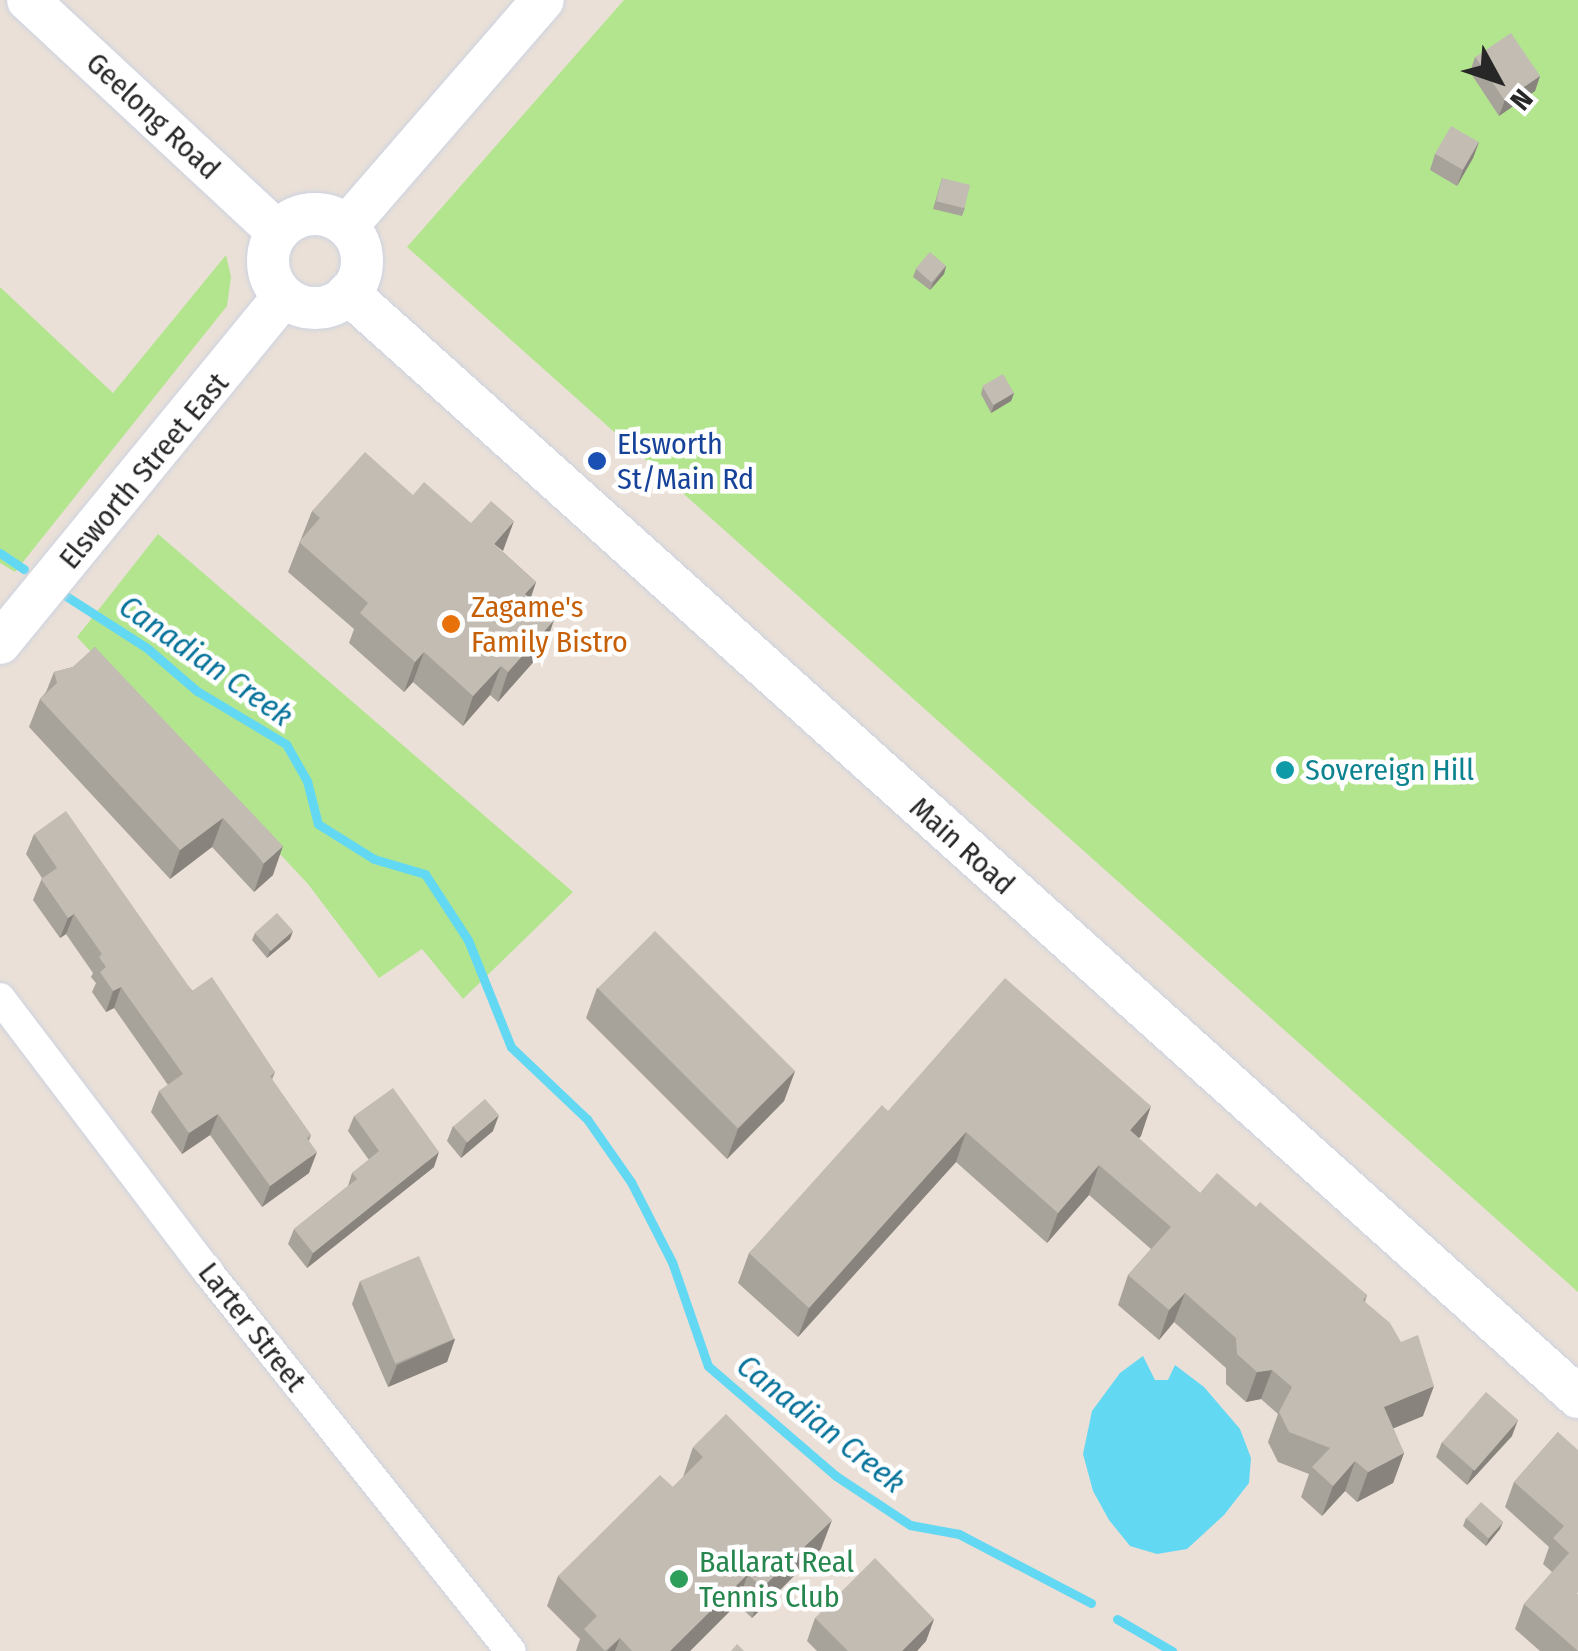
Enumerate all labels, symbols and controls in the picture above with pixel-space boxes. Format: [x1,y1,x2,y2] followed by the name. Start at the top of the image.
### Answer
[1448,30,1548,130] north arrow
[79,45,227,187] street label: Geelong Road
[1503,83,1539,117] text: N
[52,366,236,576] street label: Elsworth Street East
[617,426,754,496] place label: Elsworth St/Main Rd
[586,450,608,472] marker: Elsworth St/Main Rd
[112,587,300,735] water label: Canadian Creek
[471,589,628,660] place label: Zagame's Family Bistro
[440,613,462,635] marker: Zagame's Family Bistro
[1305,752,1474,788] place label: Sovereign Hill
[1274,759,1296,781] marker: Sovereign Hill
[902,790,1022,902] street label: Main Road
[190,1255,314,1399] street label: Larter Street
[729,1346,913,1502] water label: Canadian Creek
[699,1544,854,1614] place label: Ballarat Real Tennis Club
[668,1568,690,1590] marker: Ballarat Real Tennis Club

